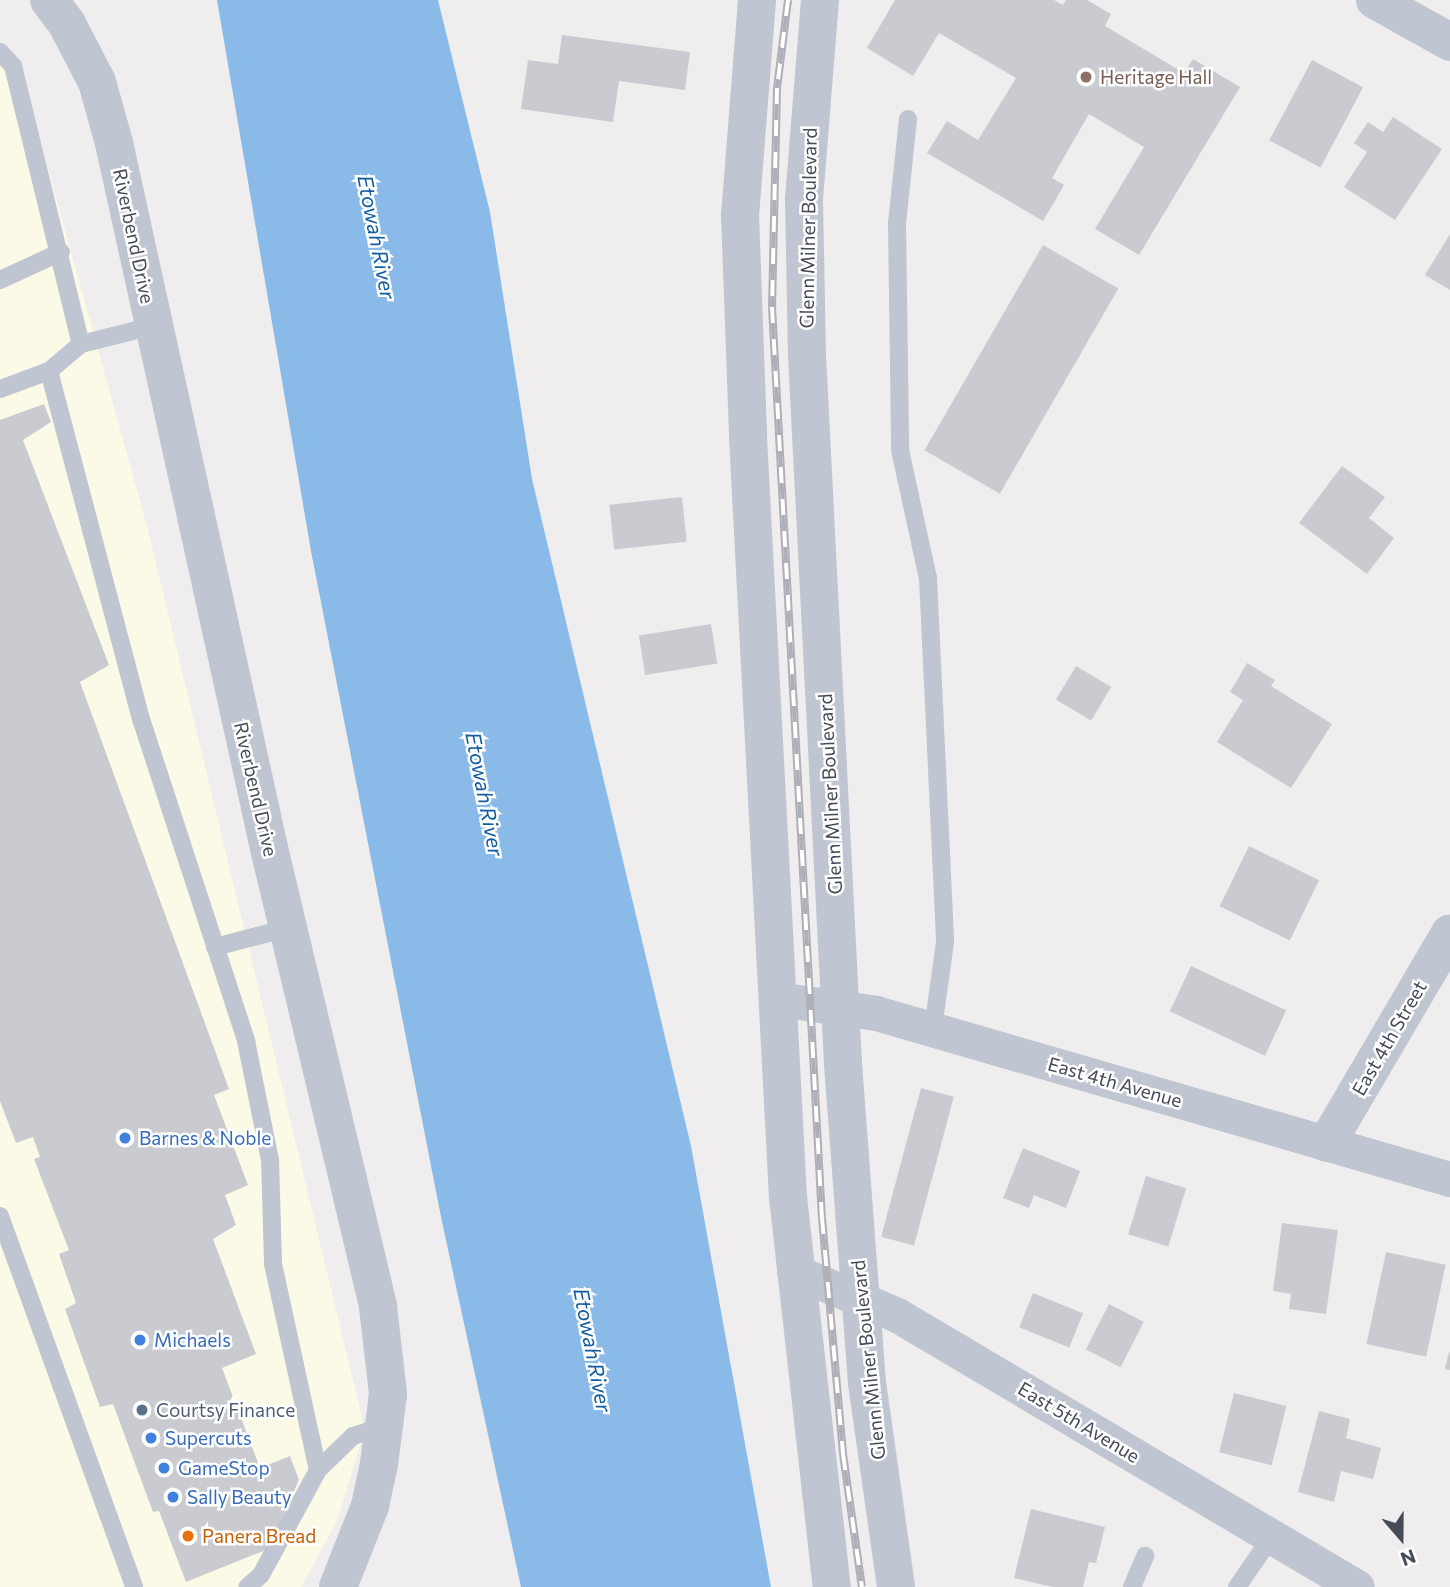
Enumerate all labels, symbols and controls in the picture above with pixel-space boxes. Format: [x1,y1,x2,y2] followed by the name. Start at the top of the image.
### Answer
[1100,66,1212,88] place label: Heritage Hall
[1078,69,1094,85] marker: Heritage Hall
[795,127,821,329] street label: Glenn Milner Boulevard
[109,166,159,306] street label: Riverbend Drive
[353,173,401,301] water label: Etowah River
[813,693,847,895] street label: Glenn Milner Boulevard
[229,720,283,858] street label: Riverbend Drive
[461,730,509,858] water label: Etowah River
[1347,977,1431,1099] street label: East 4th Street
[1045,1052,1185,1112] street label: East 4th Avenue
[139,1127,271,1149] place label: Barnes & Noble
[117,1130,133,1146] marker: Barnes & Noble
[846,1259,890,1461] street label: Glenn Milner Boulevard
[569,1286,617,1414] water label: Etowah River
[154,1329,231,1351] place label: Michaels
[132,1332,148,1348] marker: Michaels
[1014,1377,1144,1467] street label: East 5th Avenue
[156,1399,295,1421] place label: Courtsy Finance
[134,1402,150,1418] marker: Courtsy Finance
[165,1427,252,1449] place label: Supercuts
[143,1430,159,1446] marker: Supercuts
[178,1457,270,1479] place label: GameStop
[156,1460,172,1476] marker: GameStop
[187,1486,292,1508] place label: Sally Beauty
[165,1489,181,1505] marker: Sally Beauty
[1366,1503,1436,1573] north arrow
[202,1525,316,1547] place label: Panera Bread
[180,1528,196,1544] marker: Panera Bread
[1398,1545,1419,1571] text: N

